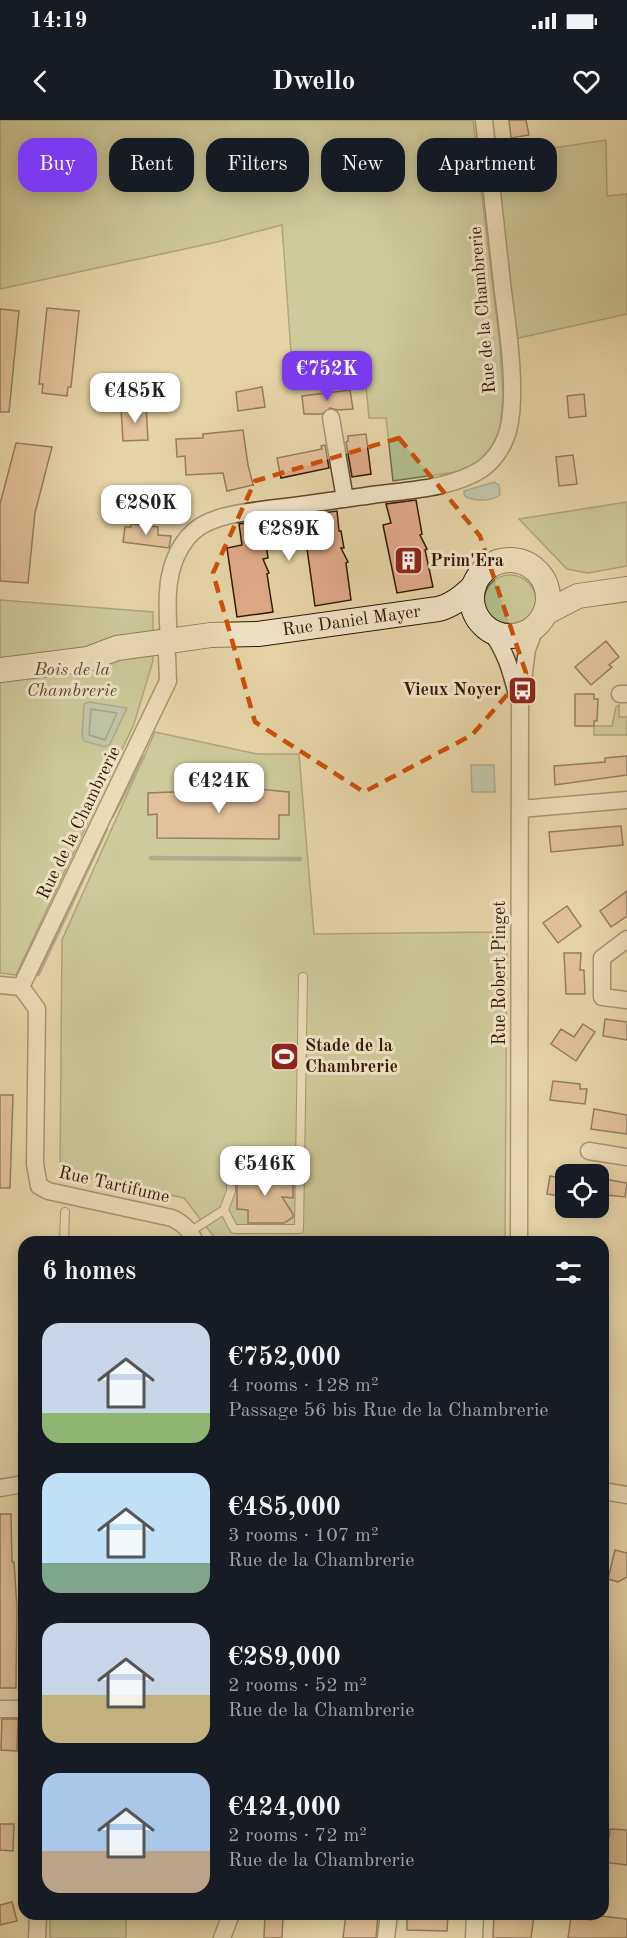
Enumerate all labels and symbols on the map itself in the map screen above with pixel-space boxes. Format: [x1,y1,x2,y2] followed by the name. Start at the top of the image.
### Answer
[467,226,499,394] street label: Rue de la Chambrerie
[285,351,369,402] pin: €752K
[93,373,177,424] pin: €485K
[104,485,188,536] pin: €280K
[247,511,331,562] pin: €289K
[393,545,425,577] building icon: Prim'Era
[430,552,504,570] place label: Prim'Era
[281,602,423,640] street label: Rue Daniel Mayer
[27,661,117,700] park label: Bois de la Chambrerie
[506,674,538,706] bus stop icon: Vieux Noyer
[402,681,501,699] place label: Vieux Noyer
[34,744,124,902] street label: Rue de la Chambrerie
[177,763,261,814] pin: €424K
[491,901,509,1045] street label: Rue Robert Pinget
[305,1037,398,1076] place label: Stade de la Chambrerie
[268,1040,300,1072] sports icon: Stade de la Chambrerie
[223,1146,307,1197] pin: €546K
[57,1163,171,1207] street label: Rue Tartifume

